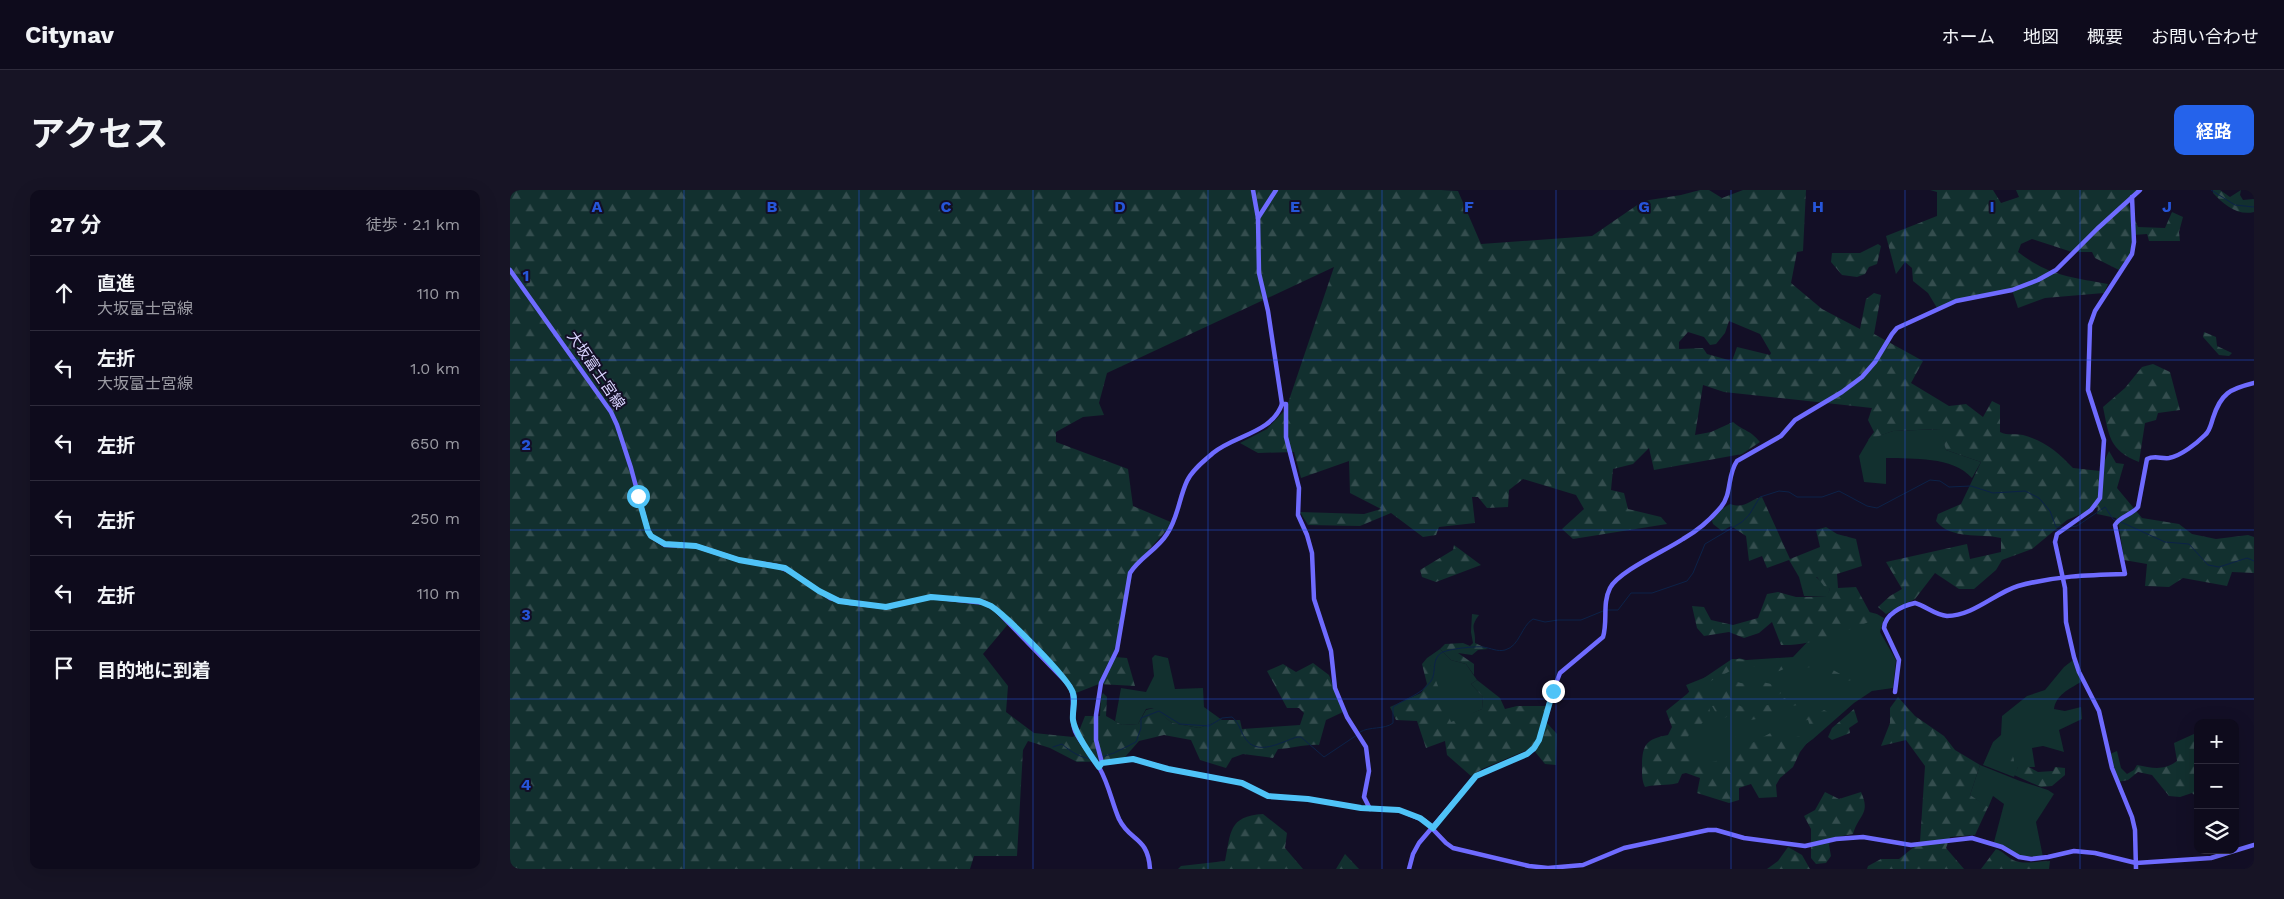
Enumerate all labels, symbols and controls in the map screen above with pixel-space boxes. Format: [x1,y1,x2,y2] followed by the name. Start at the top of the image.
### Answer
[25,21,114,49] text: Citynav
[1942,26,1995,47] text: ホーム
[2023,26,2059,47] text: 地図
[2087,26,2123,47] text: 概要
[2151,26,2259,47] text: お問い合わせ
[2174,105,2254,155] button: 経路
[30,113,168,155] text: アクセス
[592,197,603,216] text: A
[767,197,778,216] text: B
[941,197,952,216] text: C
[1114,197,1126,216] text: D
[1290,197,1300,216] text: E
[1464,197,1474,216] text: F
[1638,197,1650,216] text: G
[1812,197,1824,216] text: H
[1989,197,1995,216] text: I
[2162,197,2172,216] text: J
[50,212,101,237] text: 27 分
[366,215,460,234] text: 徒歩 · 2.1 km
[523,266,529,285] text: 1
[97,272,135,295] text: 直進
[50,279,78,307] icon: ahead
[417,284,460,303] text: 110 m
[97,299,193,318] text: 大坂富士宮線
[563,328,629,412] street label: 大坂富士宮線
[97,347,135,370] text: 左折
[50,354,78,382] icon: left
[410,359,460,378] text: 1.0 km
[97,374,193,393] text: 大坂富士宮線
[50,429,78,457] icon: left
[97,434,135,457] text: 左折
[410,434,460,453] text: 650 m
[521,435,531,454] text: 2
[627,485,650,508] route start
[50,504,78,532] icon: left
[97,509,135,532] text: 左折
[411,509,460,528] text: 250 m
[50,579,78,607] icon: left
[97,584,135,607] text: 左折
[417,584,460,603] text: 110 m
[521,605,531,624] text: 3
[50,654,78,682] icon: arrive
[97,659,211,682] text: 目的地に到着
[1542,680,1565,703] route end
[2194,719,2239,854] map controls
[2194,719,2239,764] button: +
[2194,764,2239,809] button: −
[521,775,531,794] text: 4
[2194,809,2239,854] button: layers

